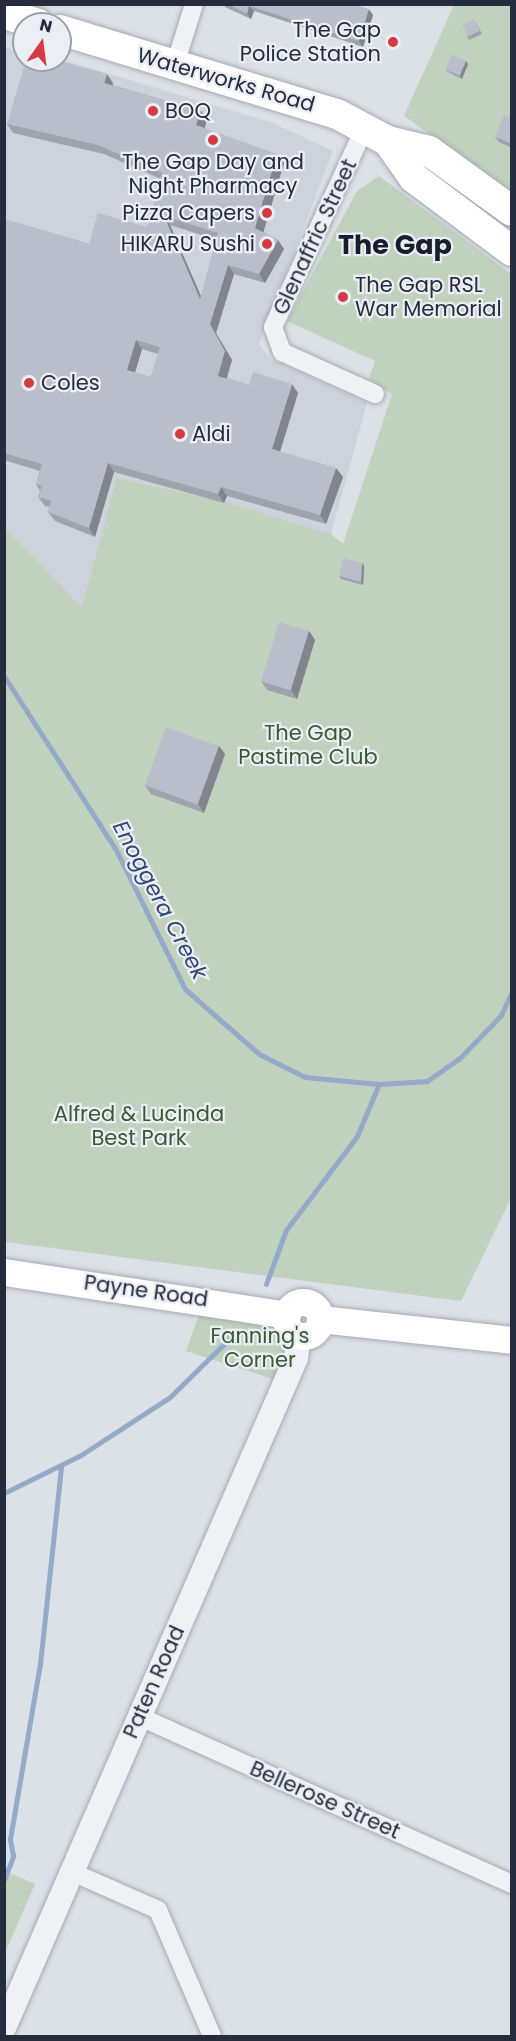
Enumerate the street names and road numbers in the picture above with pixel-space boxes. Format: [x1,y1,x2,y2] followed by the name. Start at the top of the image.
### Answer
[134,43,318,117] street label: Waterworks Road
[268,155,362,319] street label: Glenaffric Street
[82,1270,210,1312] street label: Payne Road
[118,1622,190,1742] street label: Paten Road
[246,1756,404,1844] street label: Bellerose Street

